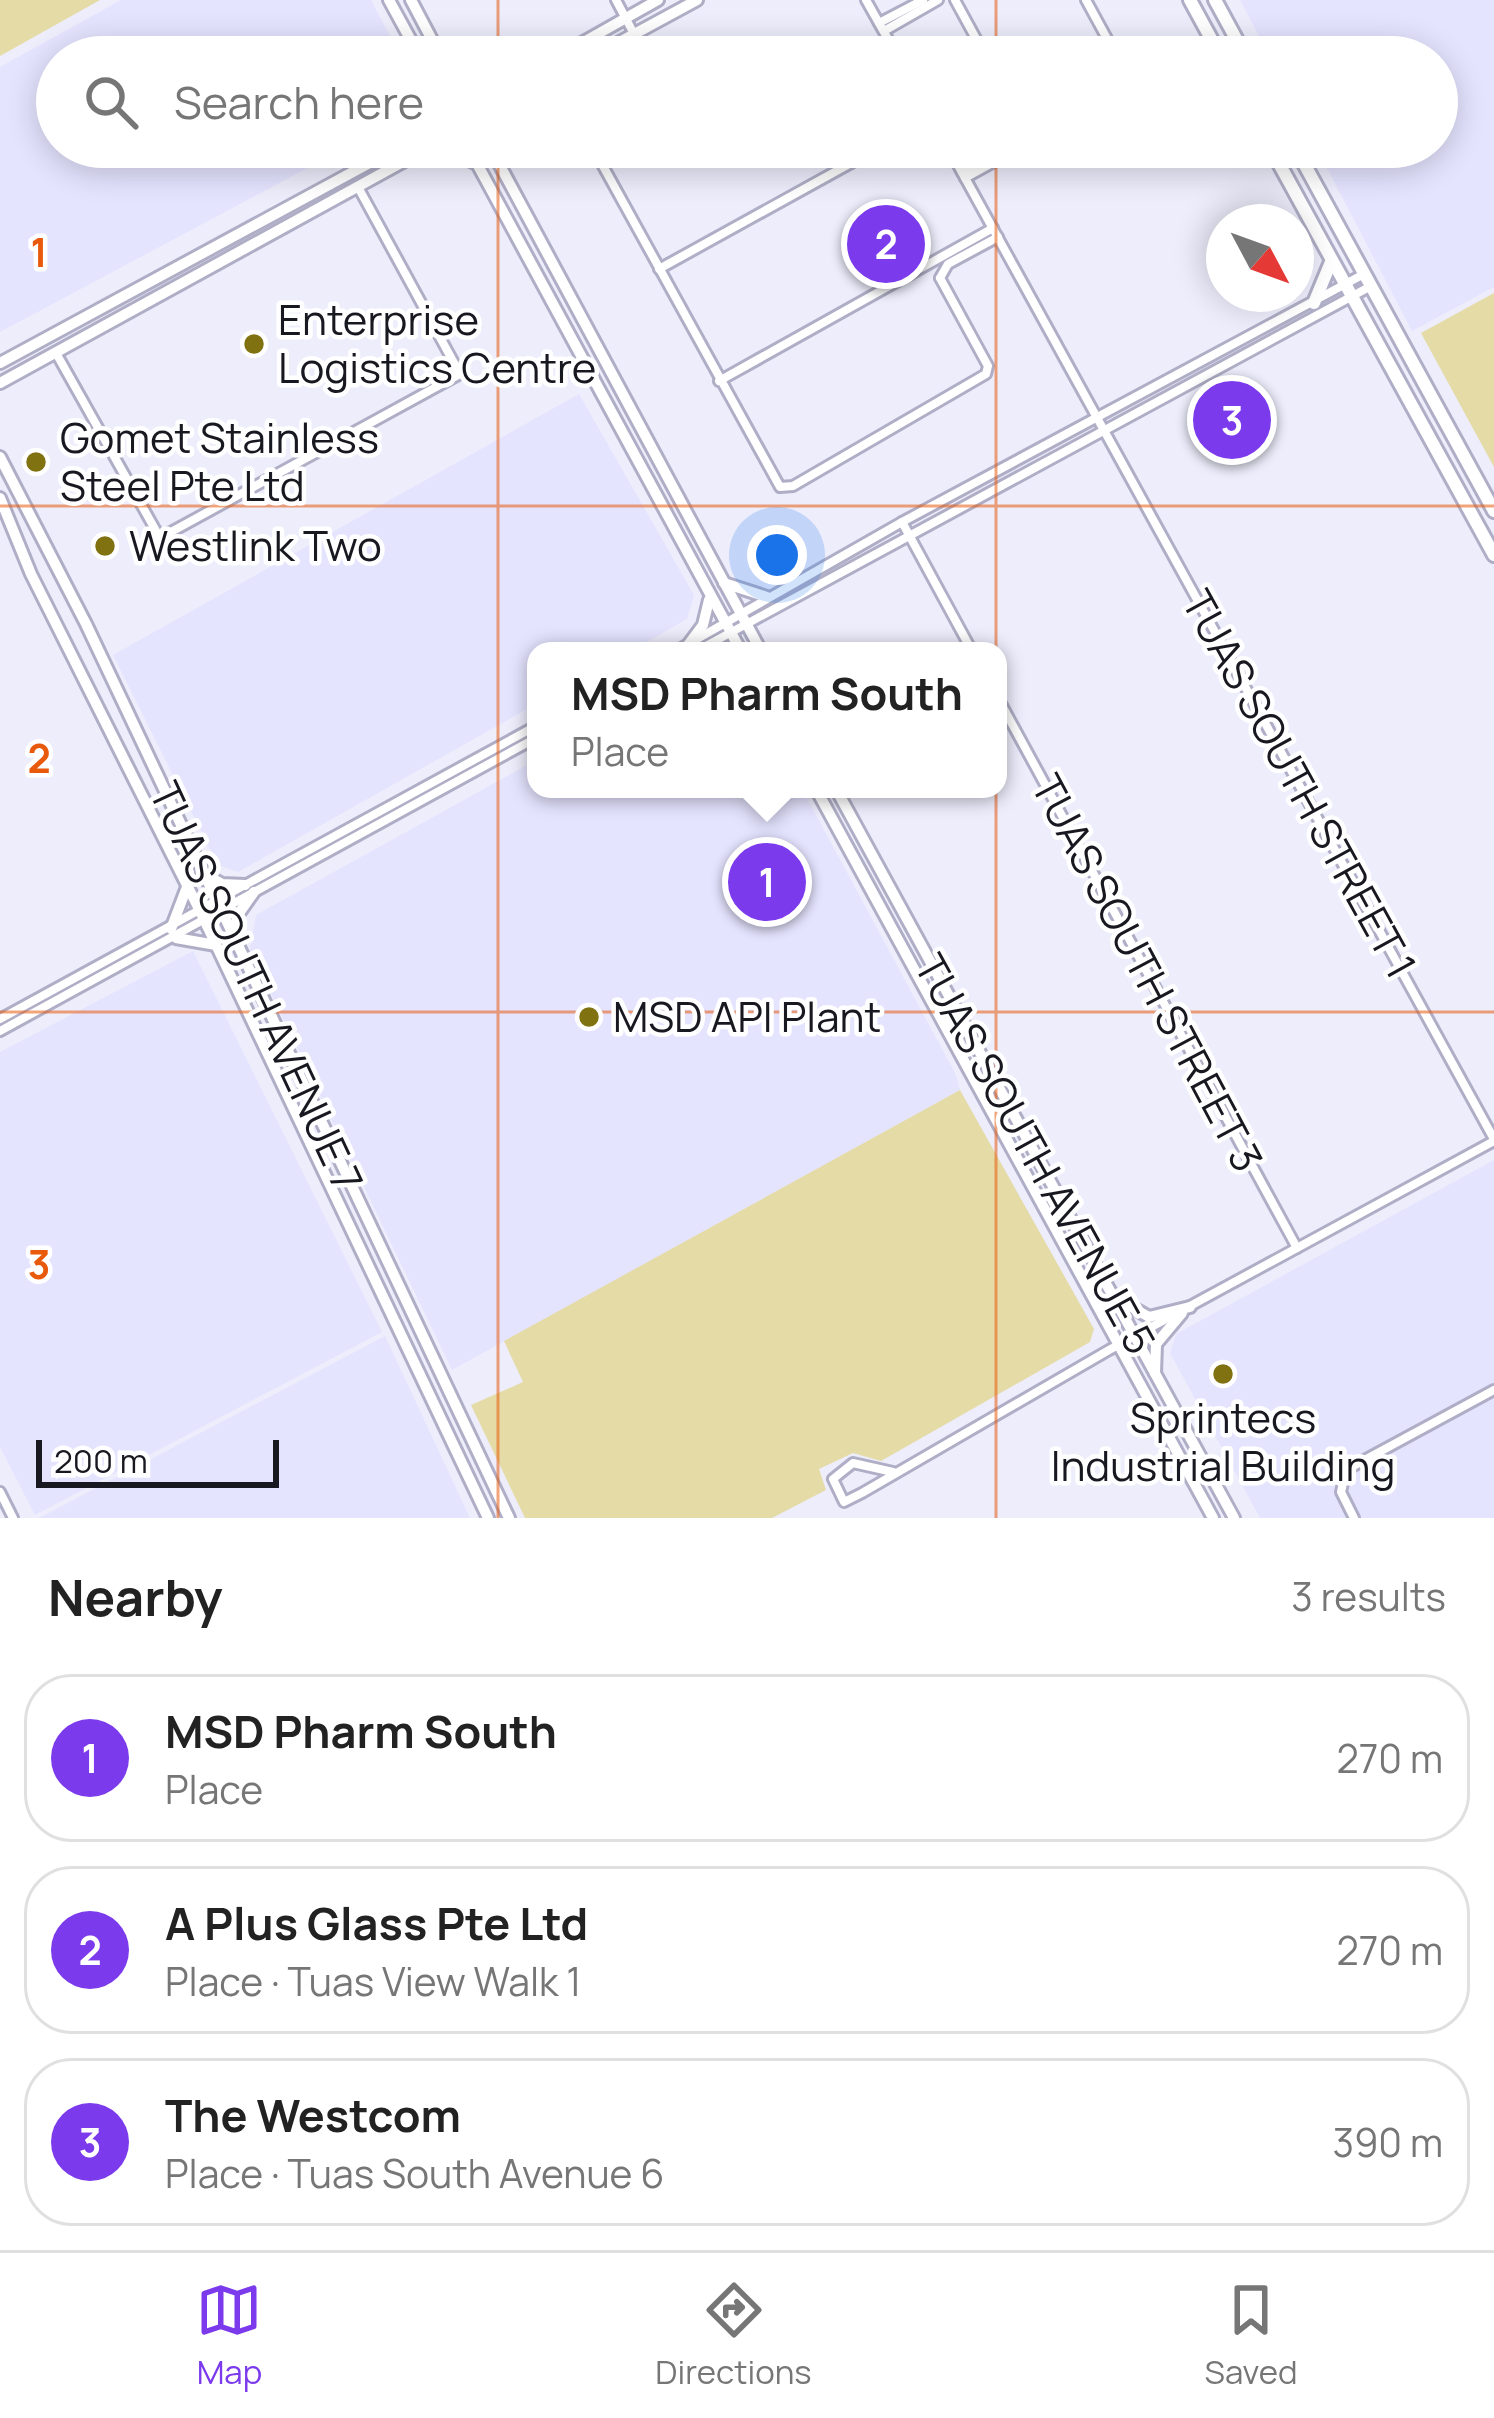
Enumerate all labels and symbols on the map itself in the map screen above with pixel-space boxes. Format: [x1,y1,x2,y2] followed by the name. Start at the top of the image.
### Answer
[847,199,925,289] pin: 2
[1206,204,1314,312] north arrow
[30,225,48,279] text: 1
[278,290,596,396] place label: Enterprise Logistics Centre
[241,331,267,357] marker: Enterprise Logistics Centre
[1193,375,1271,465] pin: 3
[60,408,379,514] place label: Gomet Stainless Steel Pte Ltd
[23,449,49,475] marker: Gomet Stainless Steel Pte Ltd
[129,516,382,574] place label: Westlink Two
[747,525,807,585] your location
[92,533,118,559] marker: Westlink Two
[1169,579,1431,988] street label: TUAS SOUTH STREET 1
[27,731,51,785] text: 2
[1019,764,1277,1181] street label: TUAS SOUTH STREET 3
[136,772,377,1201] street label: TUAS SOUTH AVENUE 7
[728,837,806,927] pin: 1
[902,943,1170,1364] street label: TUAS SOUTH AVENUE 5
[613,987,881,1045] place label: MSD API Plant
[576,1004,602,1030] marker: MSD API Plant
[28,1237,50,1291] text: 3
[1210,1361,1236,1387] marker: Sprintecs Industrial Building
[1051,1388,1395,1494] place label: Sprintecs Industrial Building
[36,1434,279,1487] scale bar

